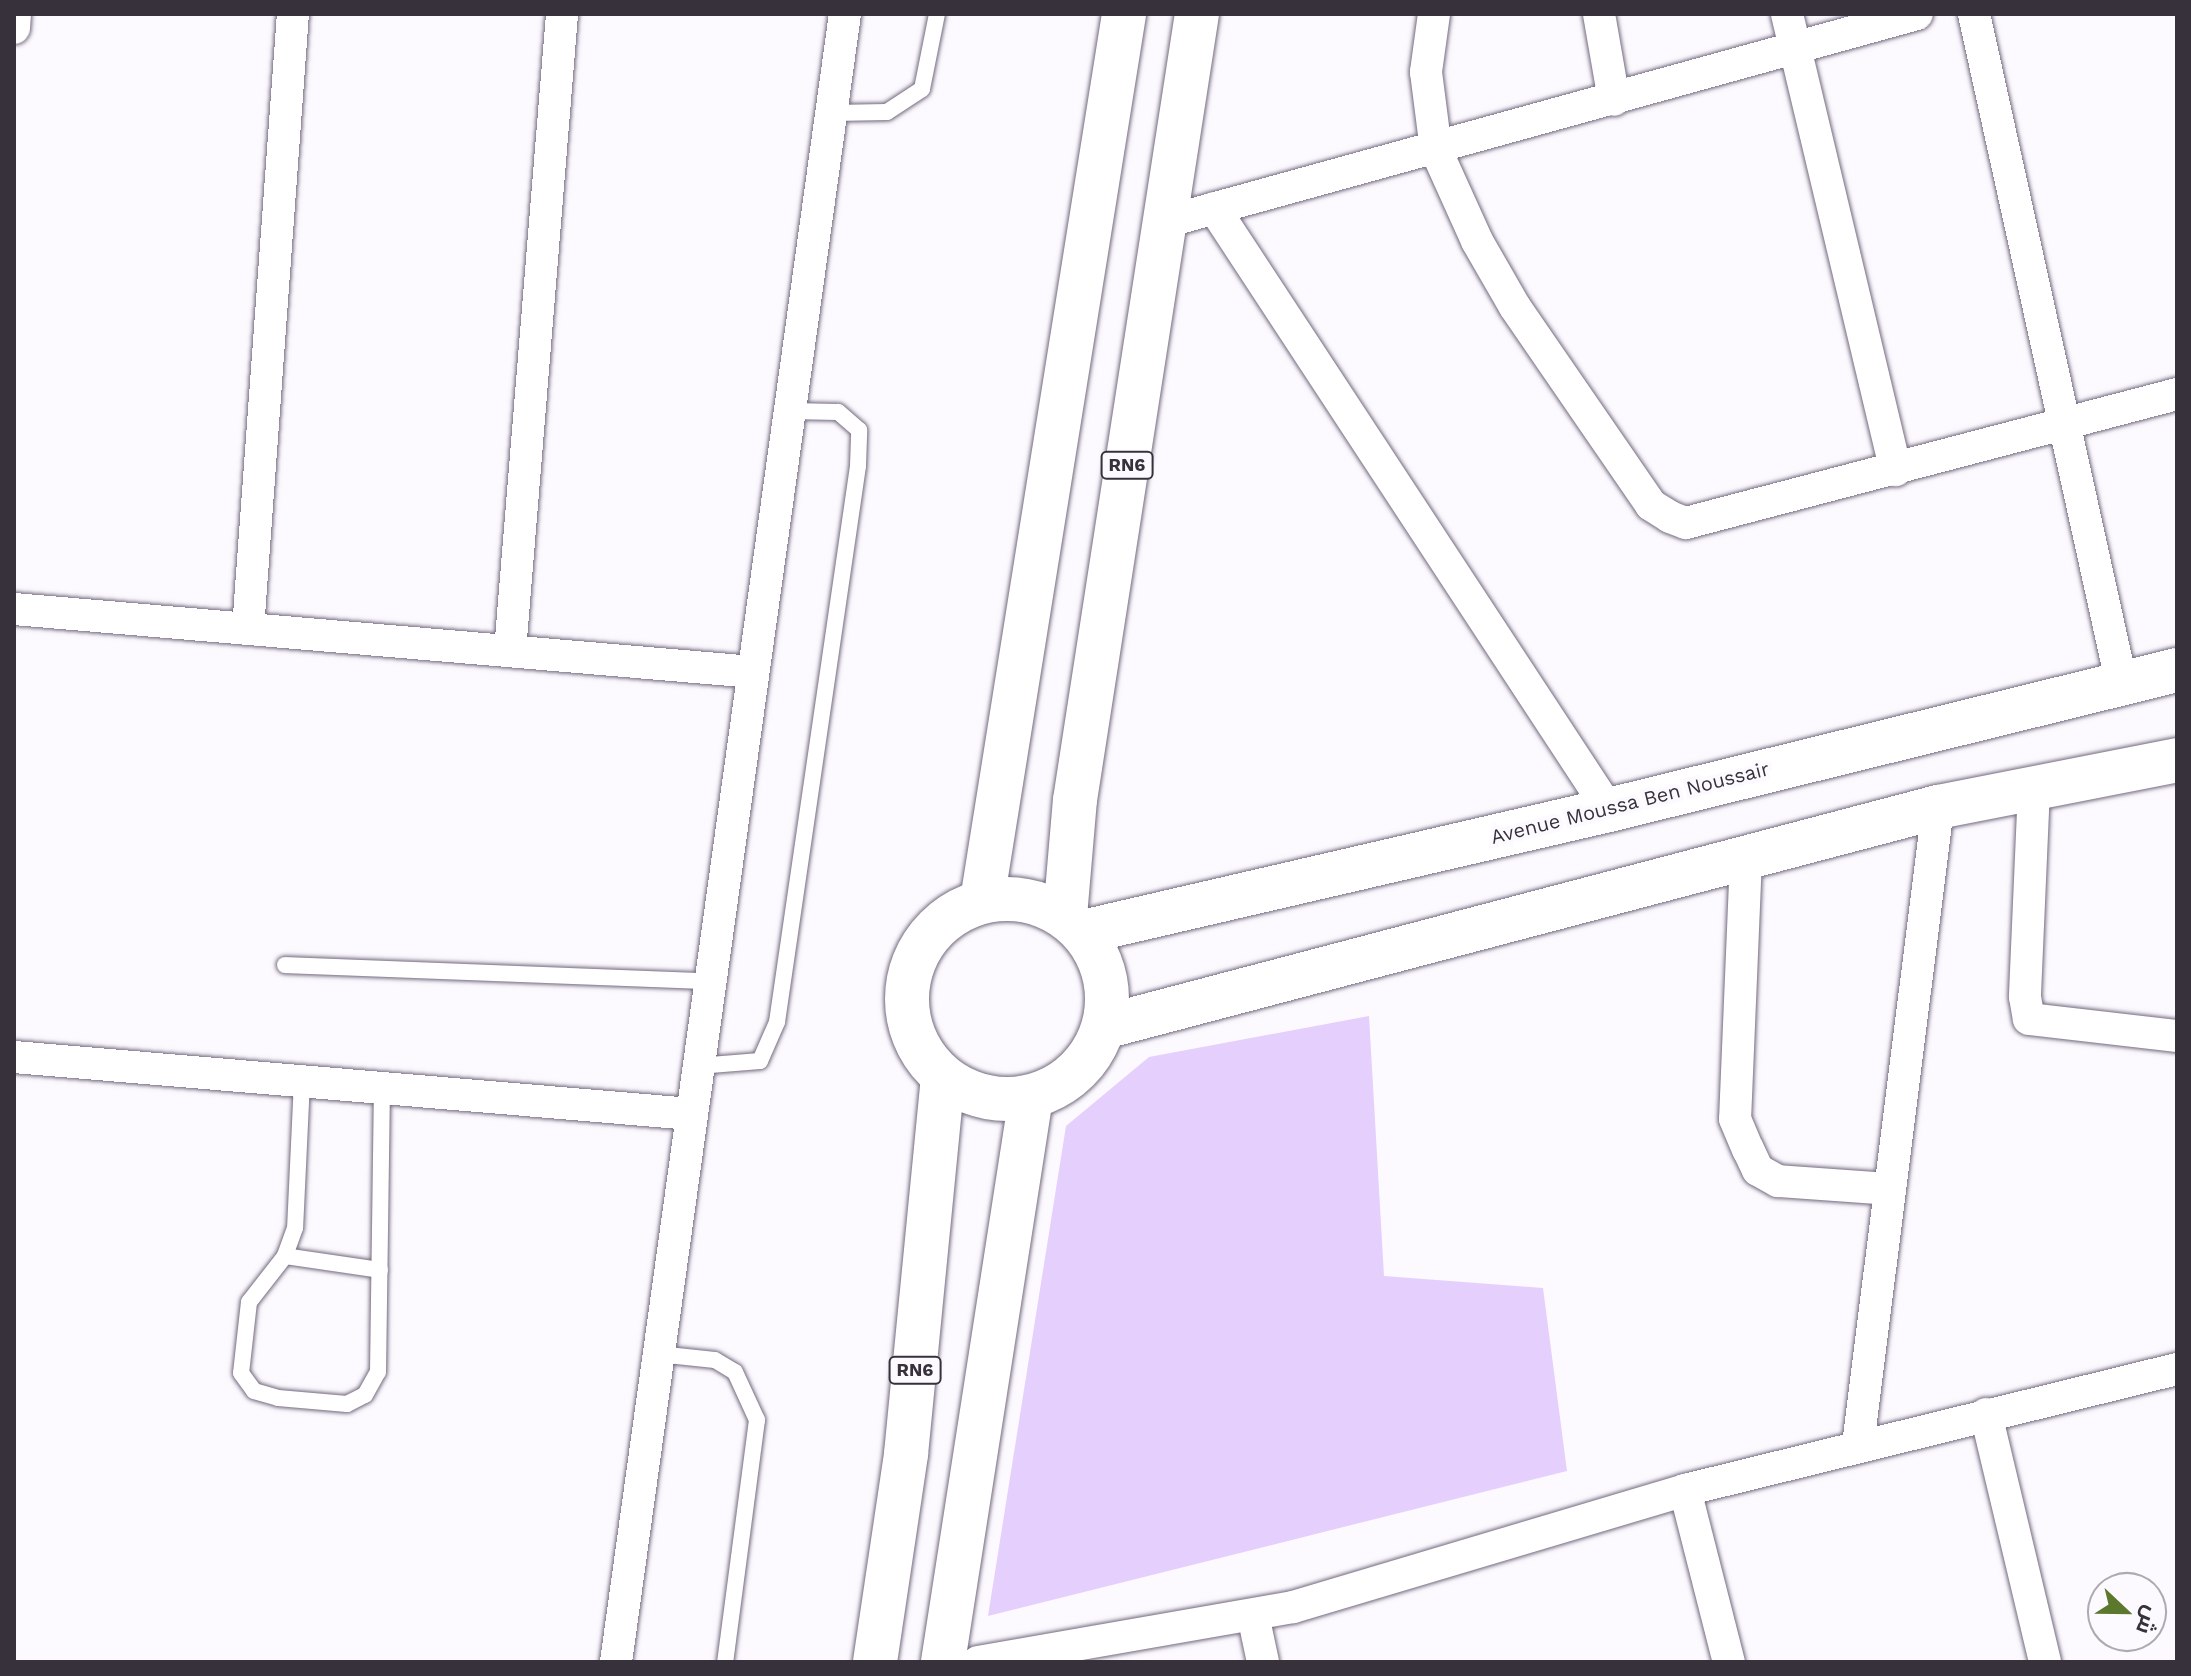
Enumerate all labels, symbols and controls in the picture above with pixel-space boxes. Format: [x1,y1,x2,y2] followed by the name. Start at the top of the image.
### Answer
[1099,451,1155,479] road number: RN6
[1488,757,1772,849] street label: Avenue Moussa Ben Noussair
[887,1356,943,1384] road number: RN6
[2087,1572,2167,1652] north arrow
[2131,1603,2165,1638] text: ش

